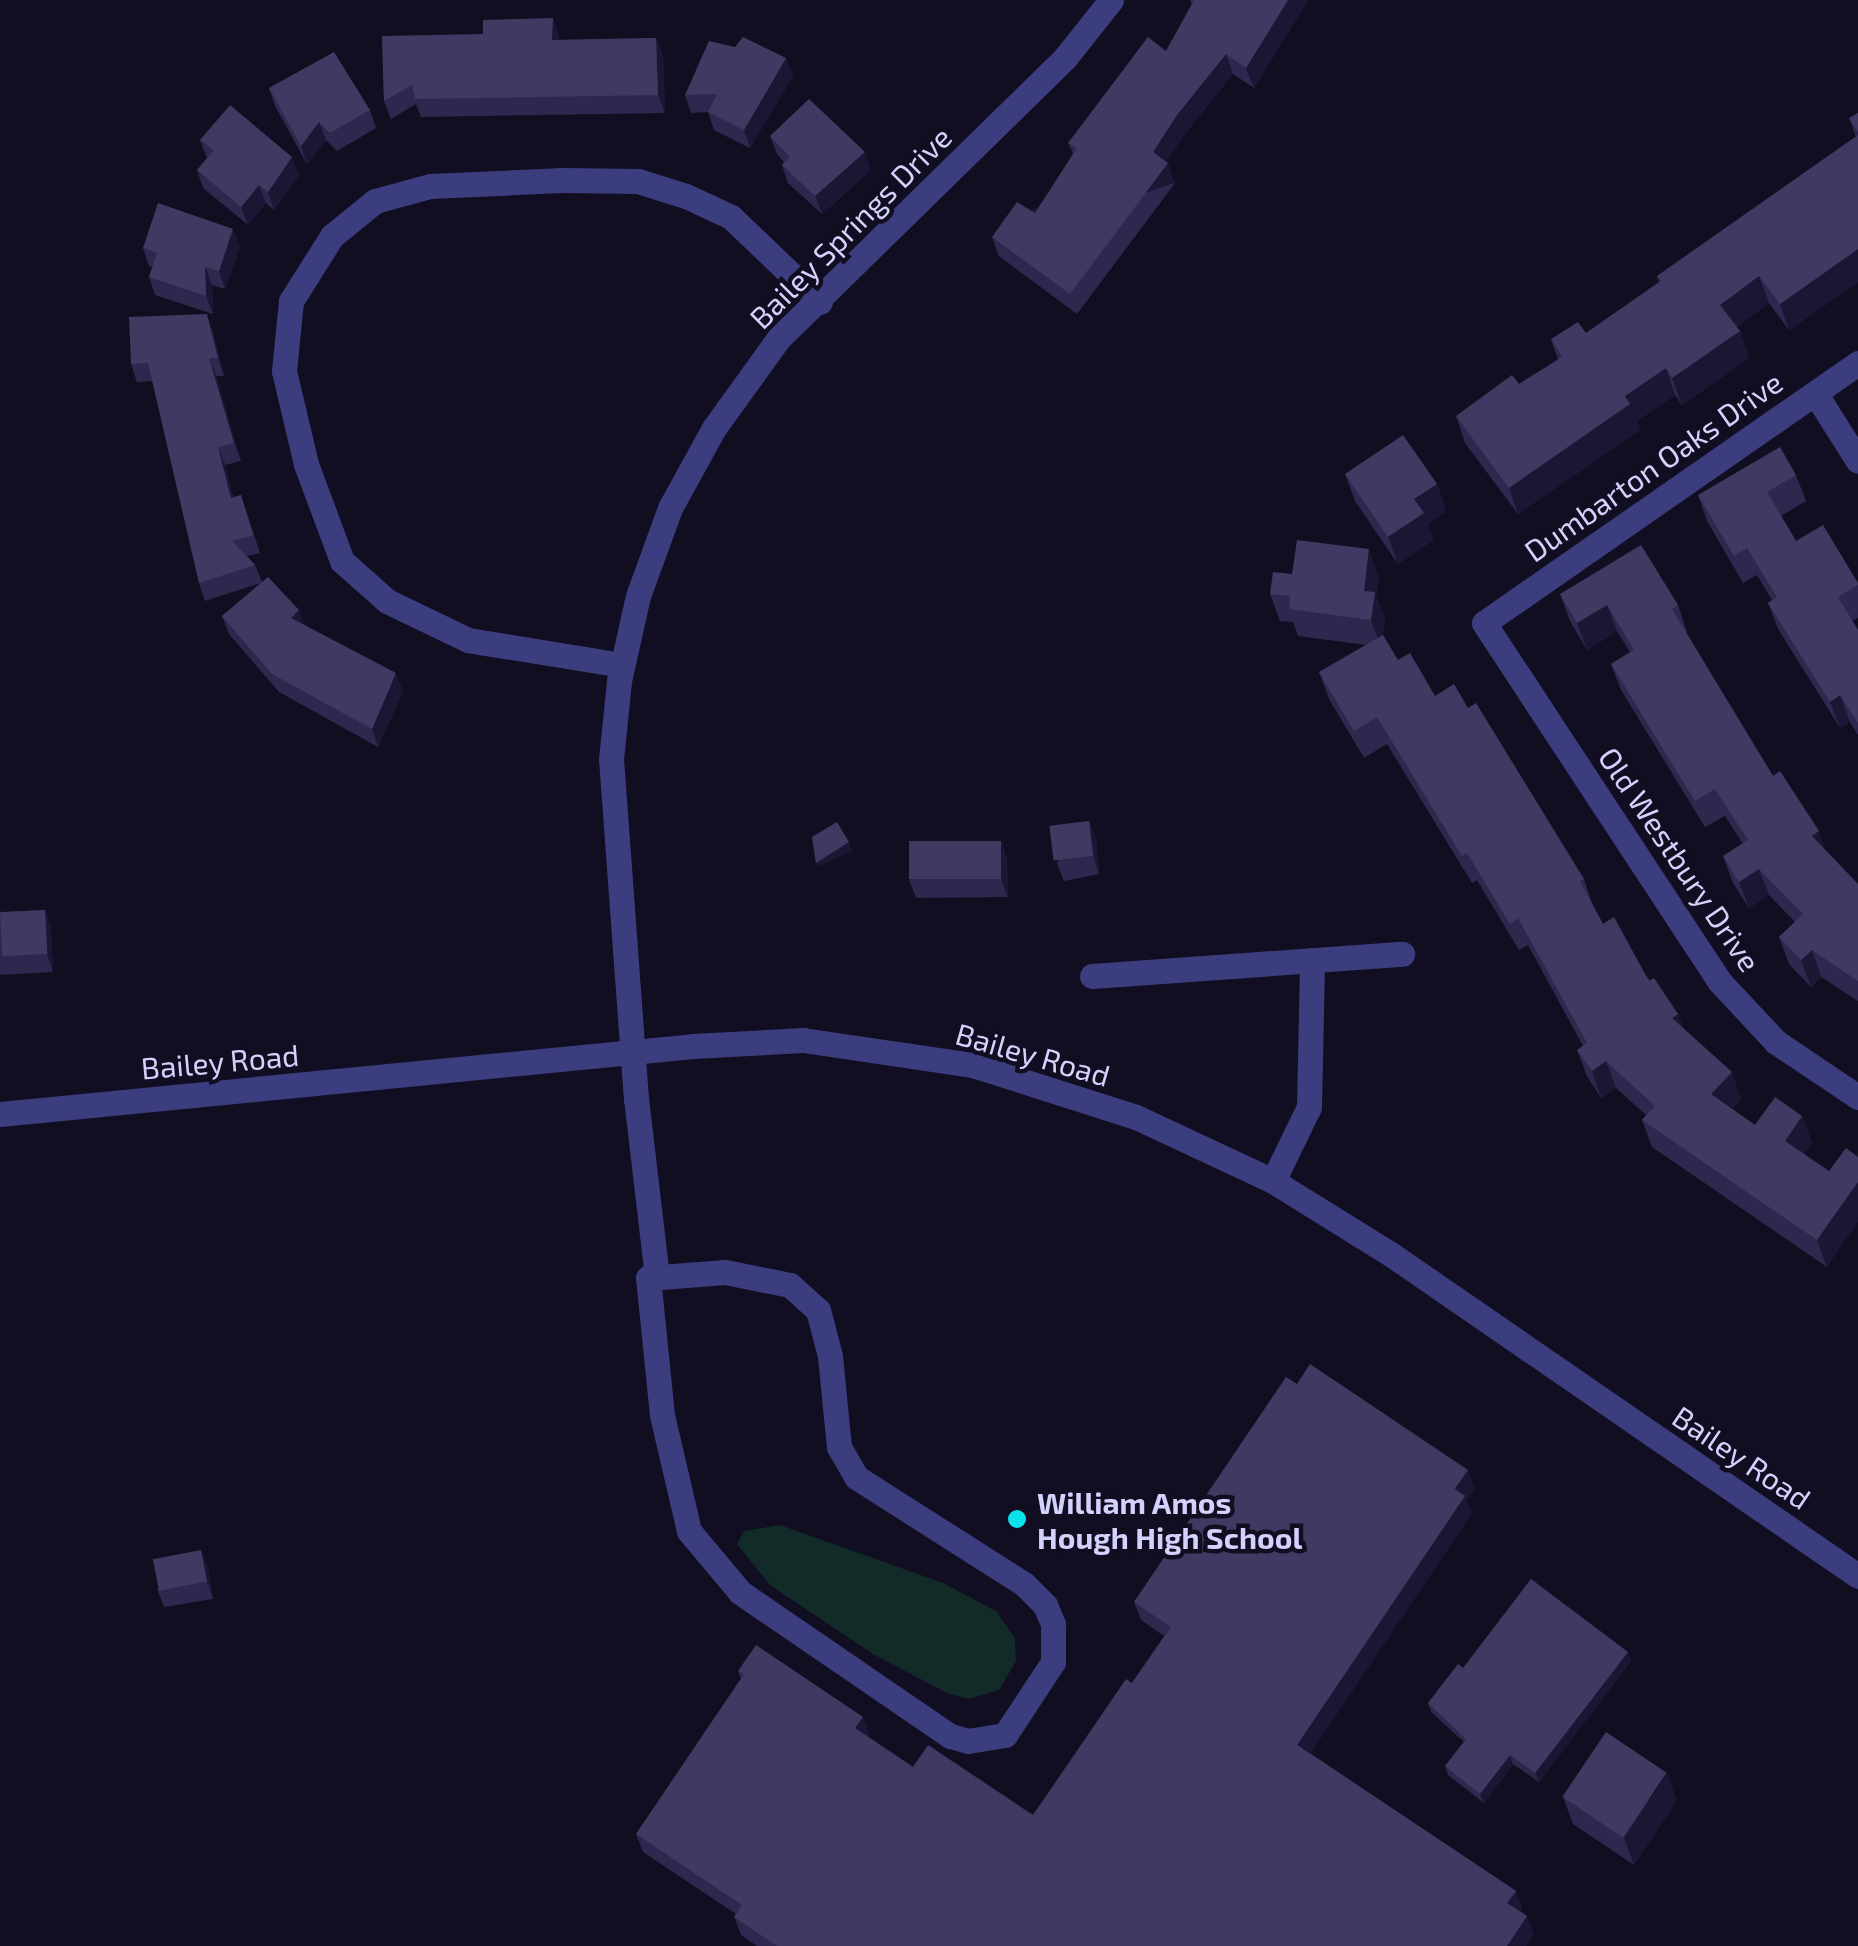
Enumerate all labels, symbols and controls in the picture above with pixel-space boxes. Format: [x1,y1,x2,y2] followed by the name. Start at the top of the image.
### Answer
[741,118,959,336] street label: Bailey Springs Drive
[1517,363,1789,569] street label: Dumbarton Oaks Drive
[1591,740,1769,978] street label: Old Westbury Drive
[952,1015,1114,1093] street label: Bailey Road
[139,1036,301,1086] street label: Bailey Road
[1666,1398,1818,1516] street label: Bailey Road
[1037,1484,1302,1554] place label: William Amos Hough High School
[1006,1508,1028,1530] marker: William Amos Hough High School

